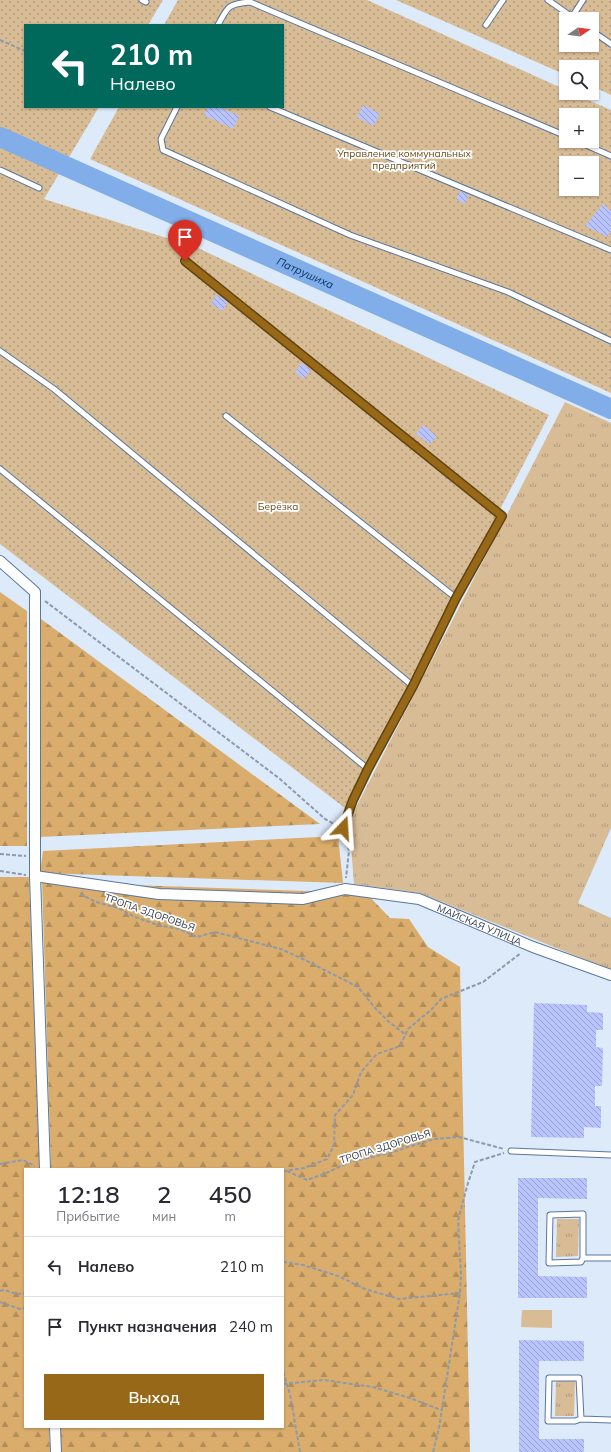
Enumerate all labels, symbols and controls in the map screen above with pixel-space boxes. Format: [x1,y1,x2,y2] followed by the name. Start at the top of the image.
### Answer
[559,12,599,52] north arrow
[559,12,599,196] map controls
[110,37,193,72] text: 210 m
[44,40,96,92] icon: left
[559,60,599,100] button: search
[110,72,176,95] text: Налево
[559,108,599,148] button: +
[336,147,471,172] park label: Управление коммунальных предприятий
[559,156,599,196] button: −
[168,220,202,261] pin
[174,226,196,248] icon: arrive
[274,254,336,292] water label: Патрушиха
[258,500,298,513] park label: Берёзка
[322,807,364,849] position arrow
[103,891,197,934] street label: ТРОПА ЗДОРОВЬЯ
[435,901,524,949] street label: МАЙСКАЯ УЛИЦА
[338,1126,432,1167] street label: ТРОПА ЗДОРОВЬЯ
[56,1179,120,1209] text: 12:18
[157,1179,171,1209] text: 2
[209,1179,252,1209] text: 450
[56,1208,120,1224] text: Прибытие
[152,1208,176,1224] text: мин
[224,1208,236,1224] text: m
[44,1256,66,1278] icon: left
[78,1257,134,1276] text: Налево
[220,1257,264,1276] text: 210 m
[44,1316,66,1338] icon: arrive
[78,1317,217,1336] text: Пункт назначения
[229,1317,273,1336] text: 240 m
[44,1374,264,1420] button: Выход

